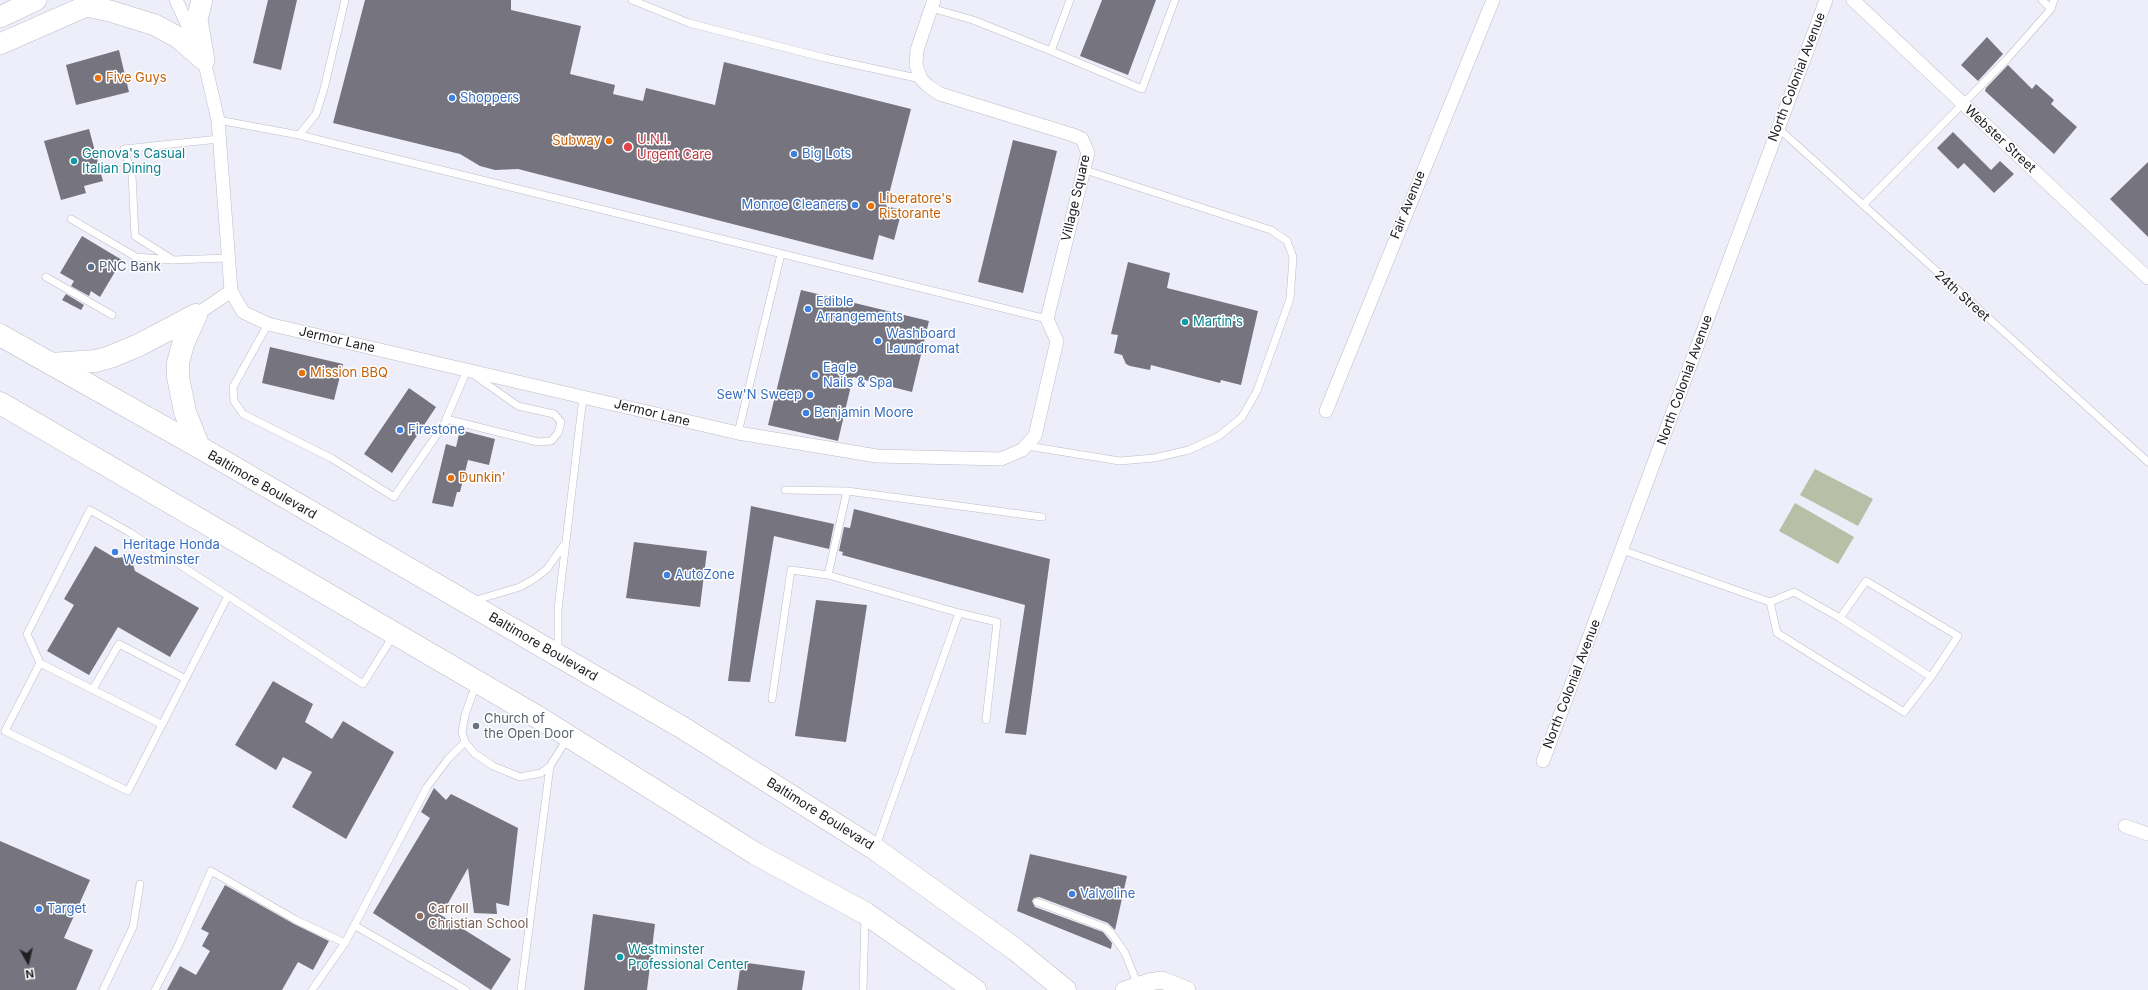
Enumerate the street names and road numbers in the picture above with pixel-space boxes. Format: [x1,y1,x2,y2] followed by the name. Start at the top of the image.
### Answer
[1765,10,1829,144] street label: North Colonial Avenue
[1961,102,2039,176] street label: Webster Street
[1058,153,1094,243] street label: Village Square
[1387,169,1429,241] street label: Fair Avenue
[1931,267,1993,325] street label: 24th Street
[1654,313,1716,447] street label: North Colonial Avenue
[297,324,377,356] street label: Jermor Lane
[612,396,692,430] street label: Jermor Lane
[205,447,319,523] street label: Baltimore Boulevard
[486,609,600,685] street label: Baltimore Boulevard
[1540,617,1604,751] street label: North Colonial Avenue
[764,775,876,853] street label: Baltimore Boulevard

